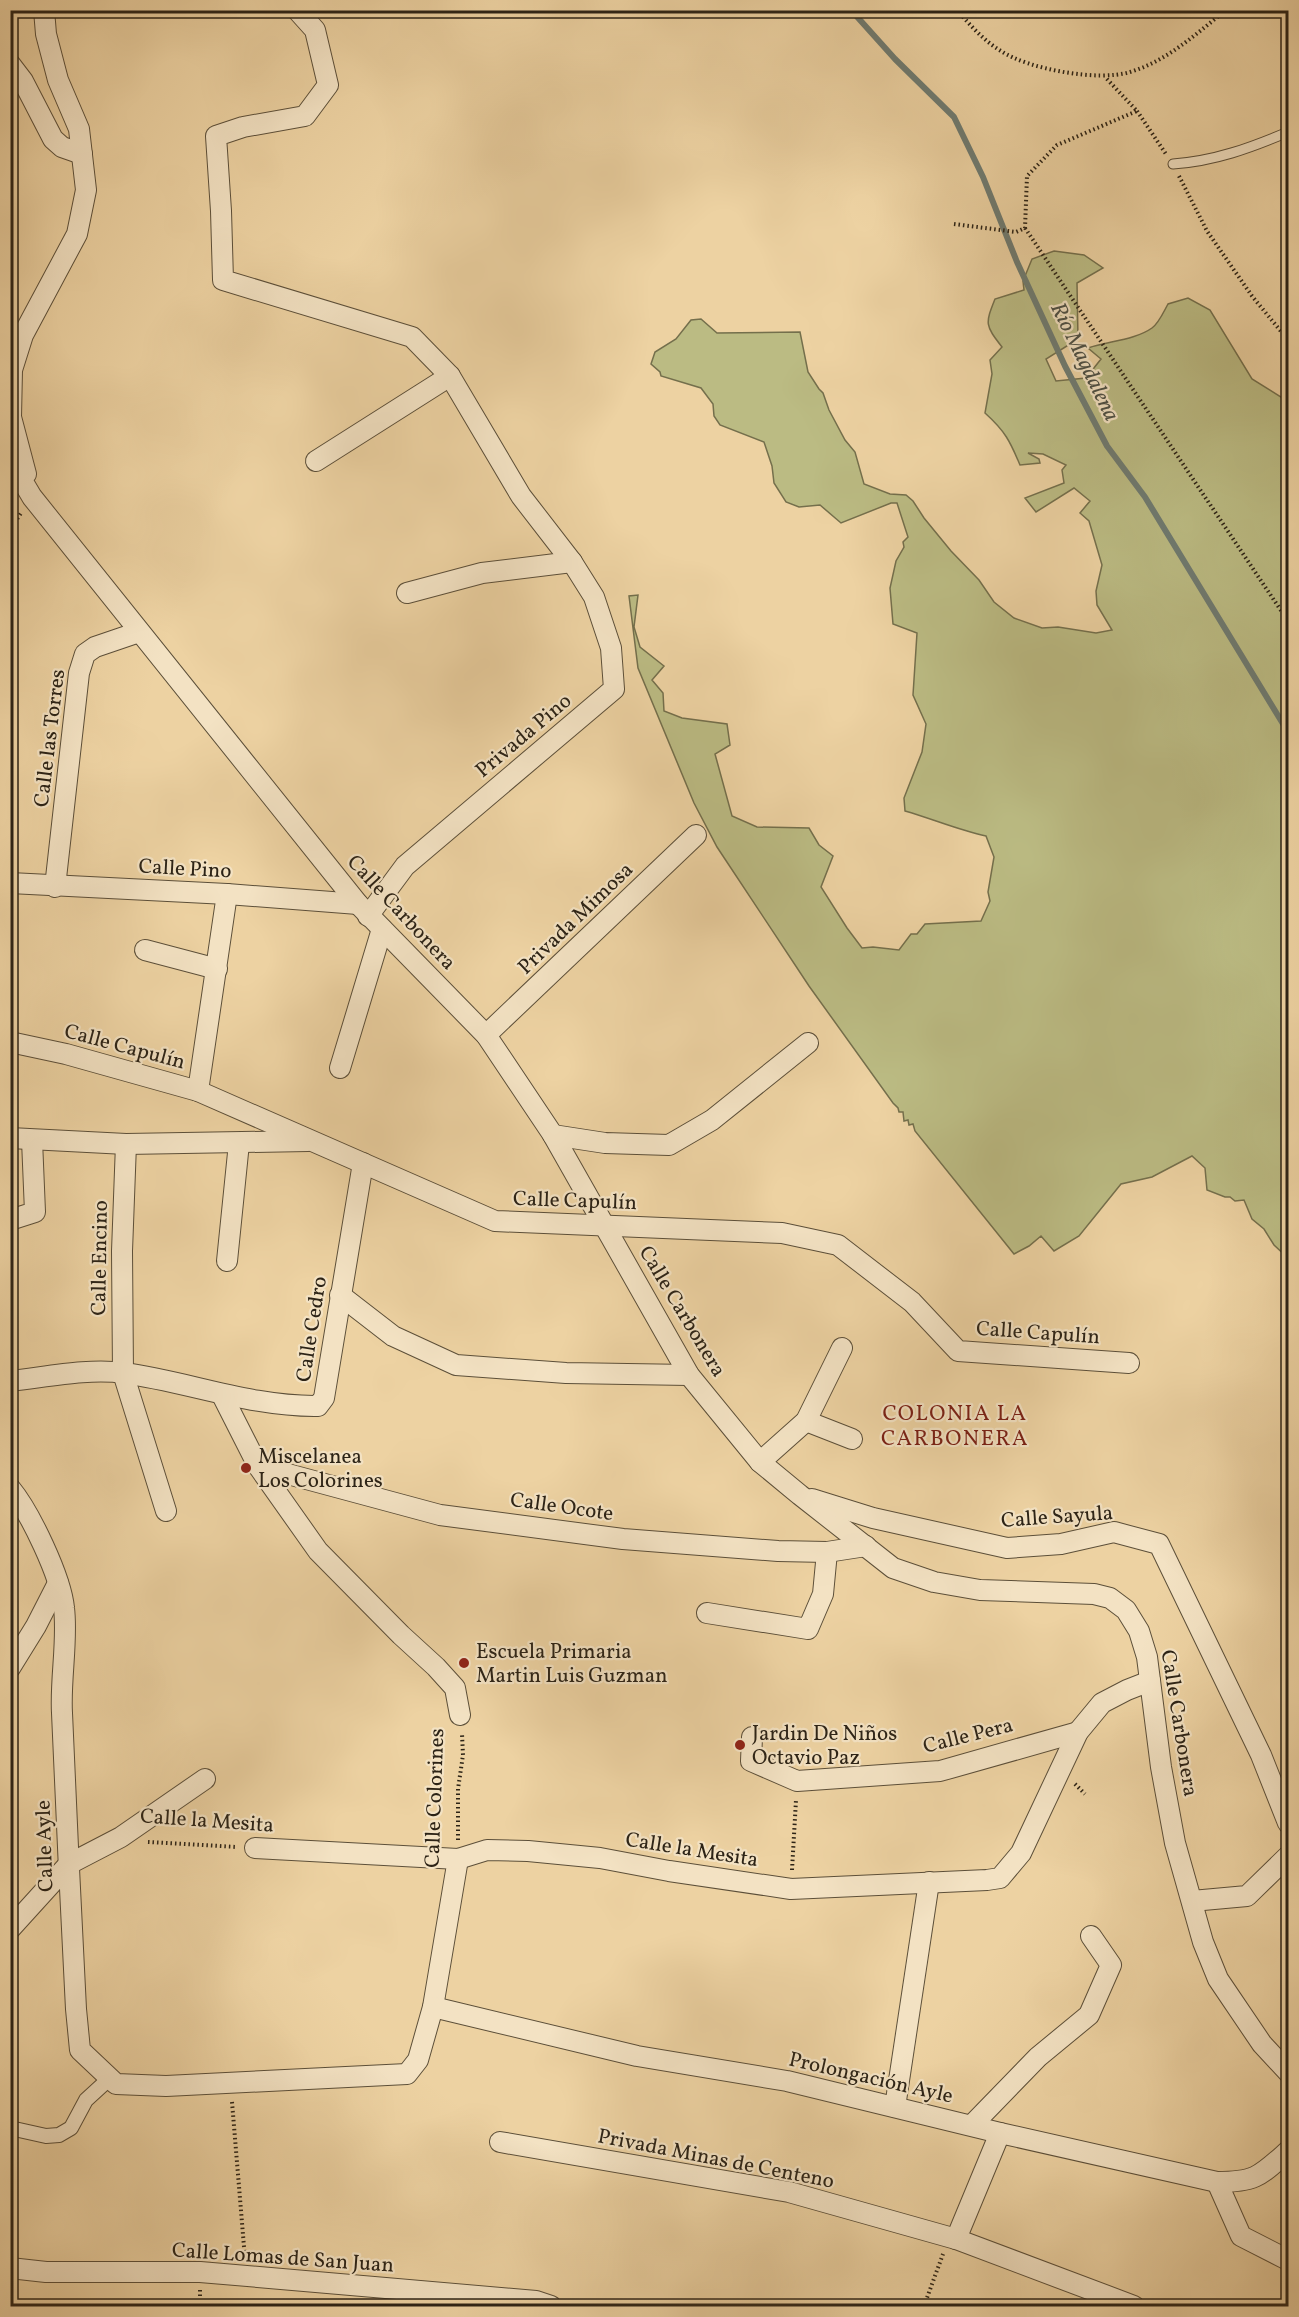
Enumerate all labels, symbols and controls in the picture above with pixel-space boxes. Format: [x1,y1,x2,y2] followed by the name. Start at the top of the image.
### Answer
[1042,297,1126,427] water label: Río Magdalena
[28,668,73,809] street label: Calle las Torres
[470,687,578,785] street label: Privada Pino
[340,849,462,977] street label: Calle Carbonera
[138,853,232,886] street label: Calle Pino
[512,856,640,982] street label: Privada Mimosa
[61,1017,188,1078] street label: Calle Capulín
[512,1185,637,1218] street label: Calle Capulín
[85,1200,116,1316] street label: Calle Encino
[631,1241,732,1383] street label: Calle Carbonera
[290,1274,335,1384] street label: Calle Cedro
[975,1315,1101,1352] street label: Calle Capulín
[881,1399,1029,1455] district label: COLONIA LA CARBONERA
[258,1443,383,1496] place label: Miscelanea Los Colorines
[239,1461,253,1475] marker: Miscelanea Los Colorines
[508,1486,615,1529] street label: Calle Ocote
[1000,1499,1114,1536] street label: Calle Sayula
[476,1638,668,1691] place label: Escuela Primaria Martin Luis Guzman
[1153,1648,1204,1799] street label: Calle Carbonera
[457,1656,471,1670] marker: Escuela Primaria Martin Luis Guzman
[920,1711,1016,1762] street label: Calle Pera
[752,1720,897,1773] place label: Jardin De Niños Octavio Paz
[419,1728,452,1868] street label: Calle Colorines
[733,1738,747,1752] marker: Jardin De Niños Octavio Paz
[29,1799,62,1892] street label: Calle Ayle
[139,1802,275,1841] street label: Calle la Mesita
[623,1826,760,1875] street label: Calle la Mesita
[786,2045,956,2111] street label: Prolongación Ayle
[595,2122,836,2197] street label: Privada Minas de Centeno
[171,2236,395,2281] street label: Calle Lomas de San Juan

